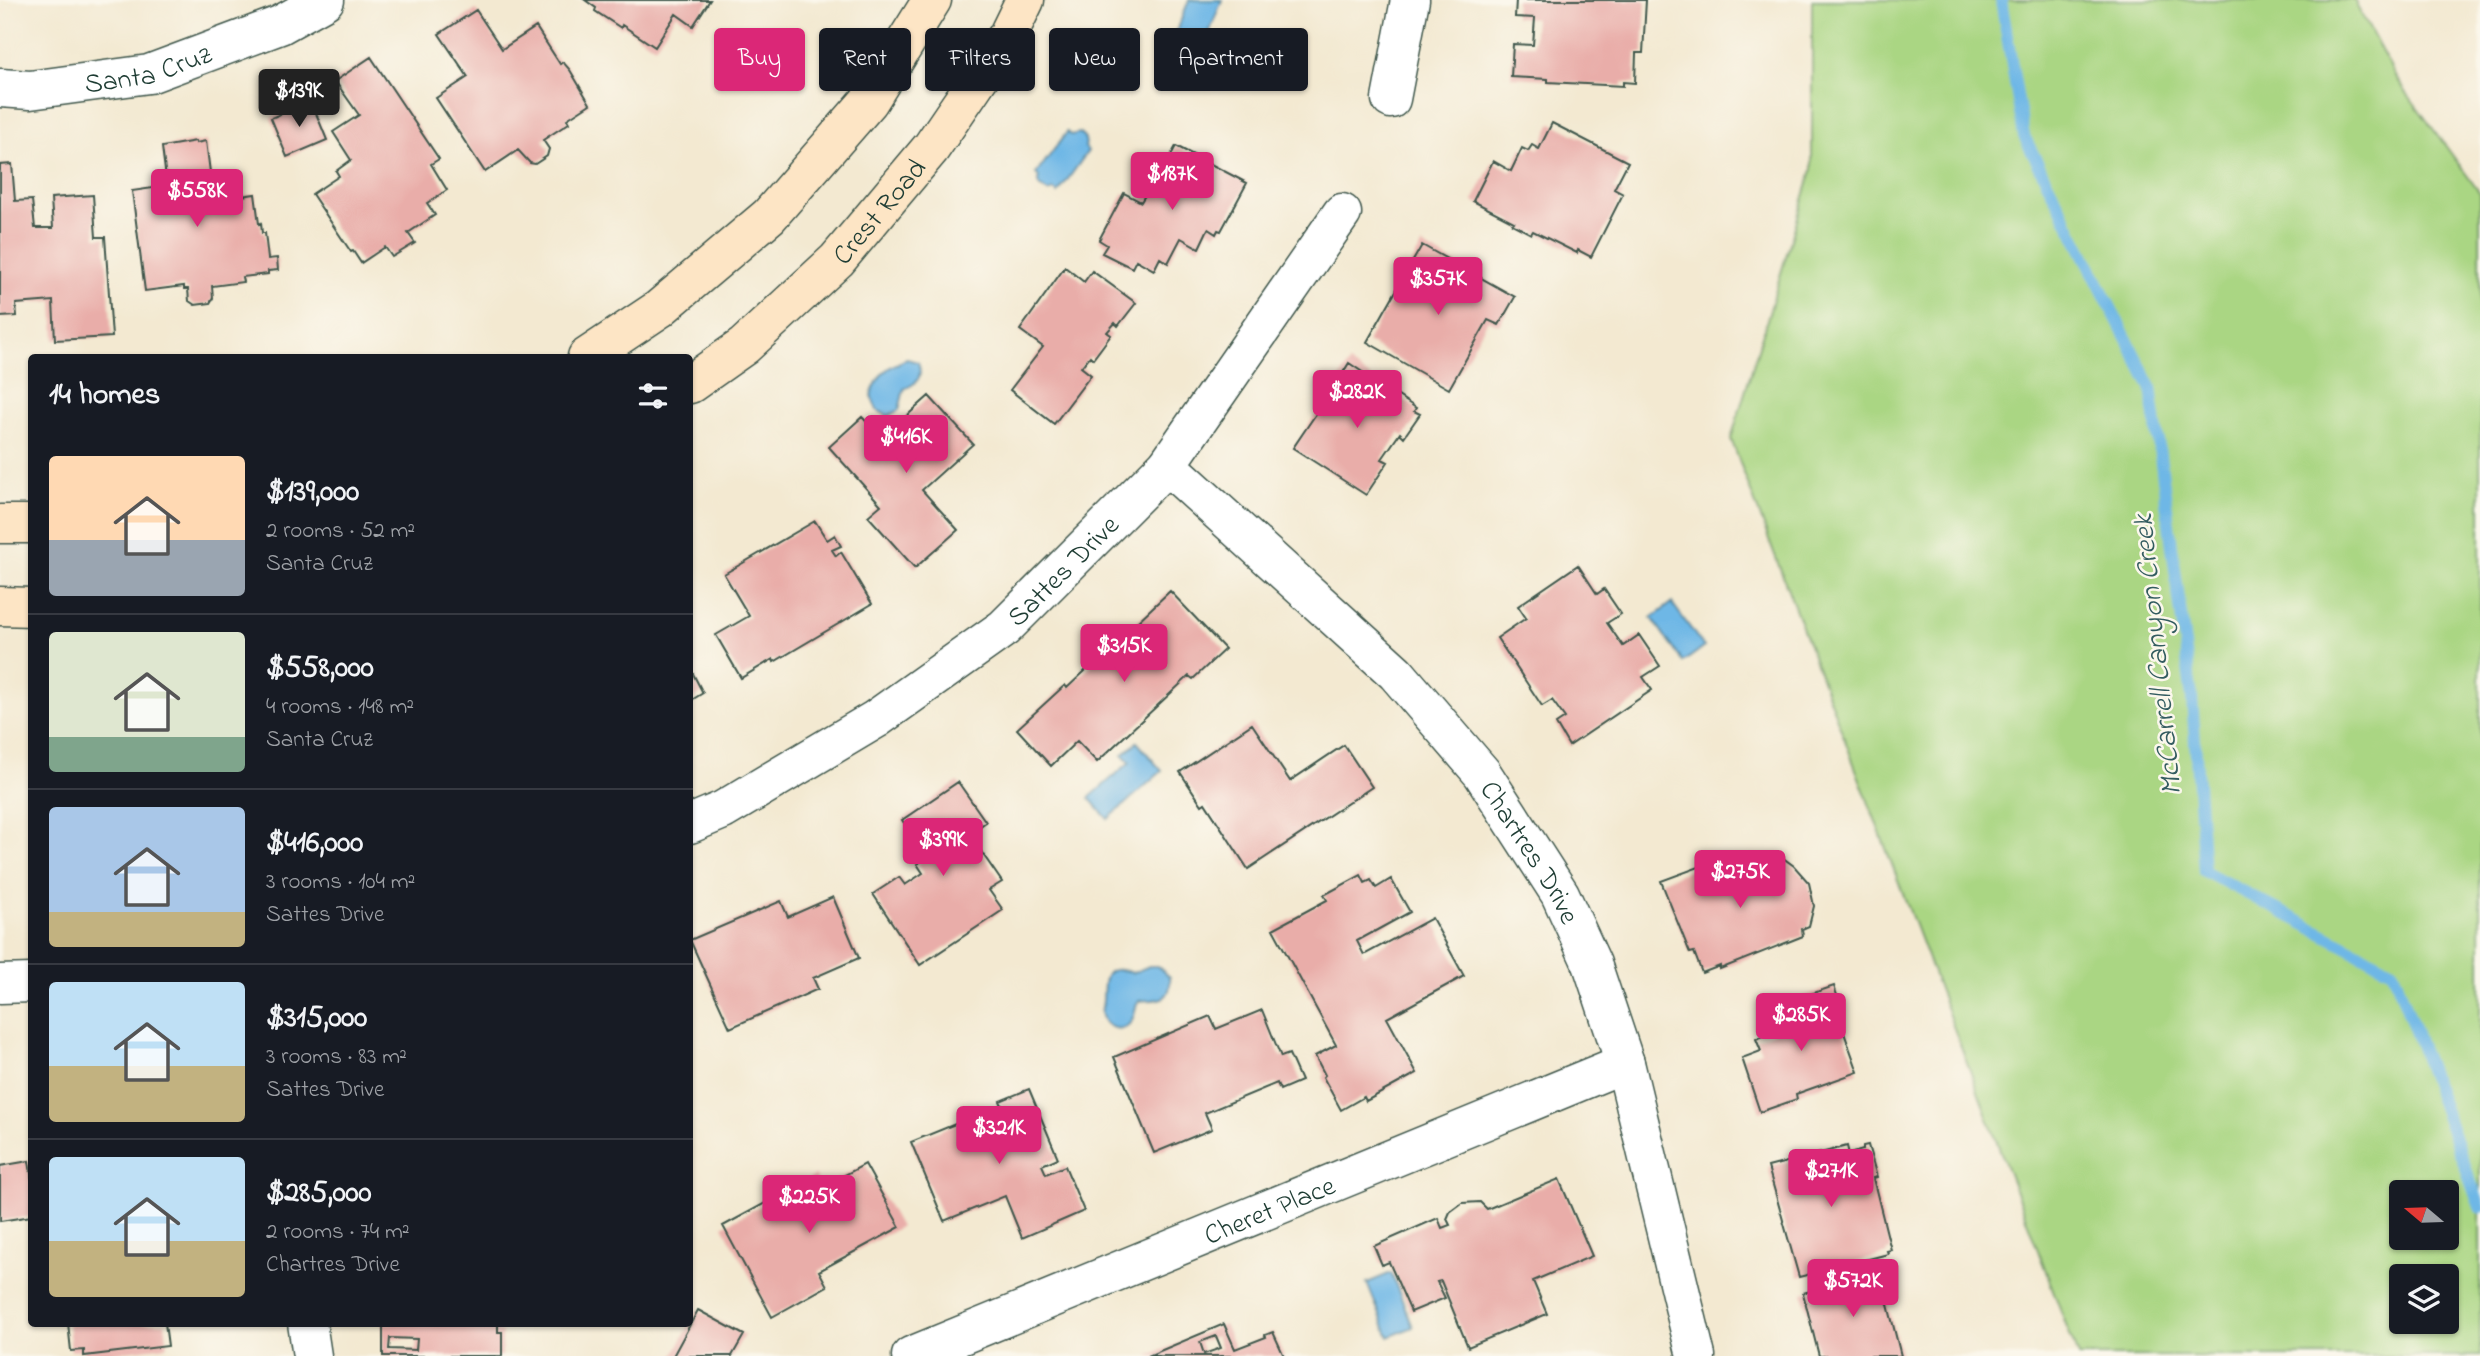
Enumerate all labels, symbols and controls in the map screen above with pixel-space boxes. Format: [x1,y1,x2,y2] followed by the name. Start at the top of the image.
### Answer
[714,28,805,91] chip: Buy
[819,28,911,91] chip: Rent
[925,28,1035,91] chip: Filters
[1049,28,1140,91] chip: New
[1154,28,1308,91] chip: Apartment
[82,35,219,106] street label: Santa Cruz
[250,69,348,129] pin: $139K
[275,75,323,108] text: $139K
[824,151,938,275] street label: Crest Road
[1123,152,1221,212] pin: $187K
[1147,158,1197,191] text: $187K
[148,170,246,229] pin: $558K
[167,175,227,208] text: $558K
[1389,258,1487,317] pin: $357K
[1409,263,1467,296] text: $357K
[1308,370,1406,430] pin: $282K
[49,374,160,418] text: 14 homes
[1329,376,1385,409] text: $282K
[634,377,672,415] icon: filters
[857,416,955,475] pin: $416K
[880,421,932,454] text: $416K
[266,471,359,515] text: $139,000
[105,484,189,568] icon: home
[999,507,1130,638] street label: Sattes Drive
[2122,510,2196,797] water label: McCarrell Canyon Creek
[266,515,415,548] text: 2 rooms · 52 m²
[266,548,373,581] text: Santa Cruz
[1075,624,1173,684] pin: $315K
[1096,630,1152,663] text: $315K
[266,647,374,691] text: $558,000
[105,660,189,744] icon: home
[266,691,414,724] text: 4 rooms · 148 m²
[266,724,373,757] text: Santa Cruz
[1468,773,1588,932] street label: Chartres Drive
[894,818,992,878] pin: $399K
[266,822,363,866] text: $416,000
[919,824,967,857] text: $399K
[105,835,189,919] icon: home
[1691,850,1789,910] pin: $275K
[1710,856,1770,889] text: $275K
[266,866,415,899] text: 3 rooms · 104 m²
[266,899,384,932] text: Sattes Drive
[1752,993,1850,1053] pin: $285K
[266,997,367,1041] text: $315,000
[1772,999,1830,1032] text: $285K
[105,1010,189,1094] icon: home
[266,1041,407,1074] text: 3 rooms · 83 m²
[266,1074,384,1107] text: Sattes Drive
[950,1106,1048,1166] pin: $321K
[972,1112,1026,1145] text: $321K
[1782,1150,1880,1209] pin: $271K
[1804,1155,1858,1188] text: $271K
[1199,1167,1343,1258] street label: Cheret Place
[266,1172,372,1216] text: $285,000
[760,1176,858,1235] pin: $225K
[2389,1180,2459,1250] north arrow
[2389,1180,2459,1334] map controls
[778,1181,840,1214] text: $225K
[105,1185,189,1269] icon: home
[266,1216,410,1249] text: 2 rooms · 74 m²
[266,1249,400,1282] text: Chartres Drive
[1804,1260,1902,1319] pin: $572K
[2389,1264,2459,1334] button: layers
[1823,1265,1883,1298] text: $572K

